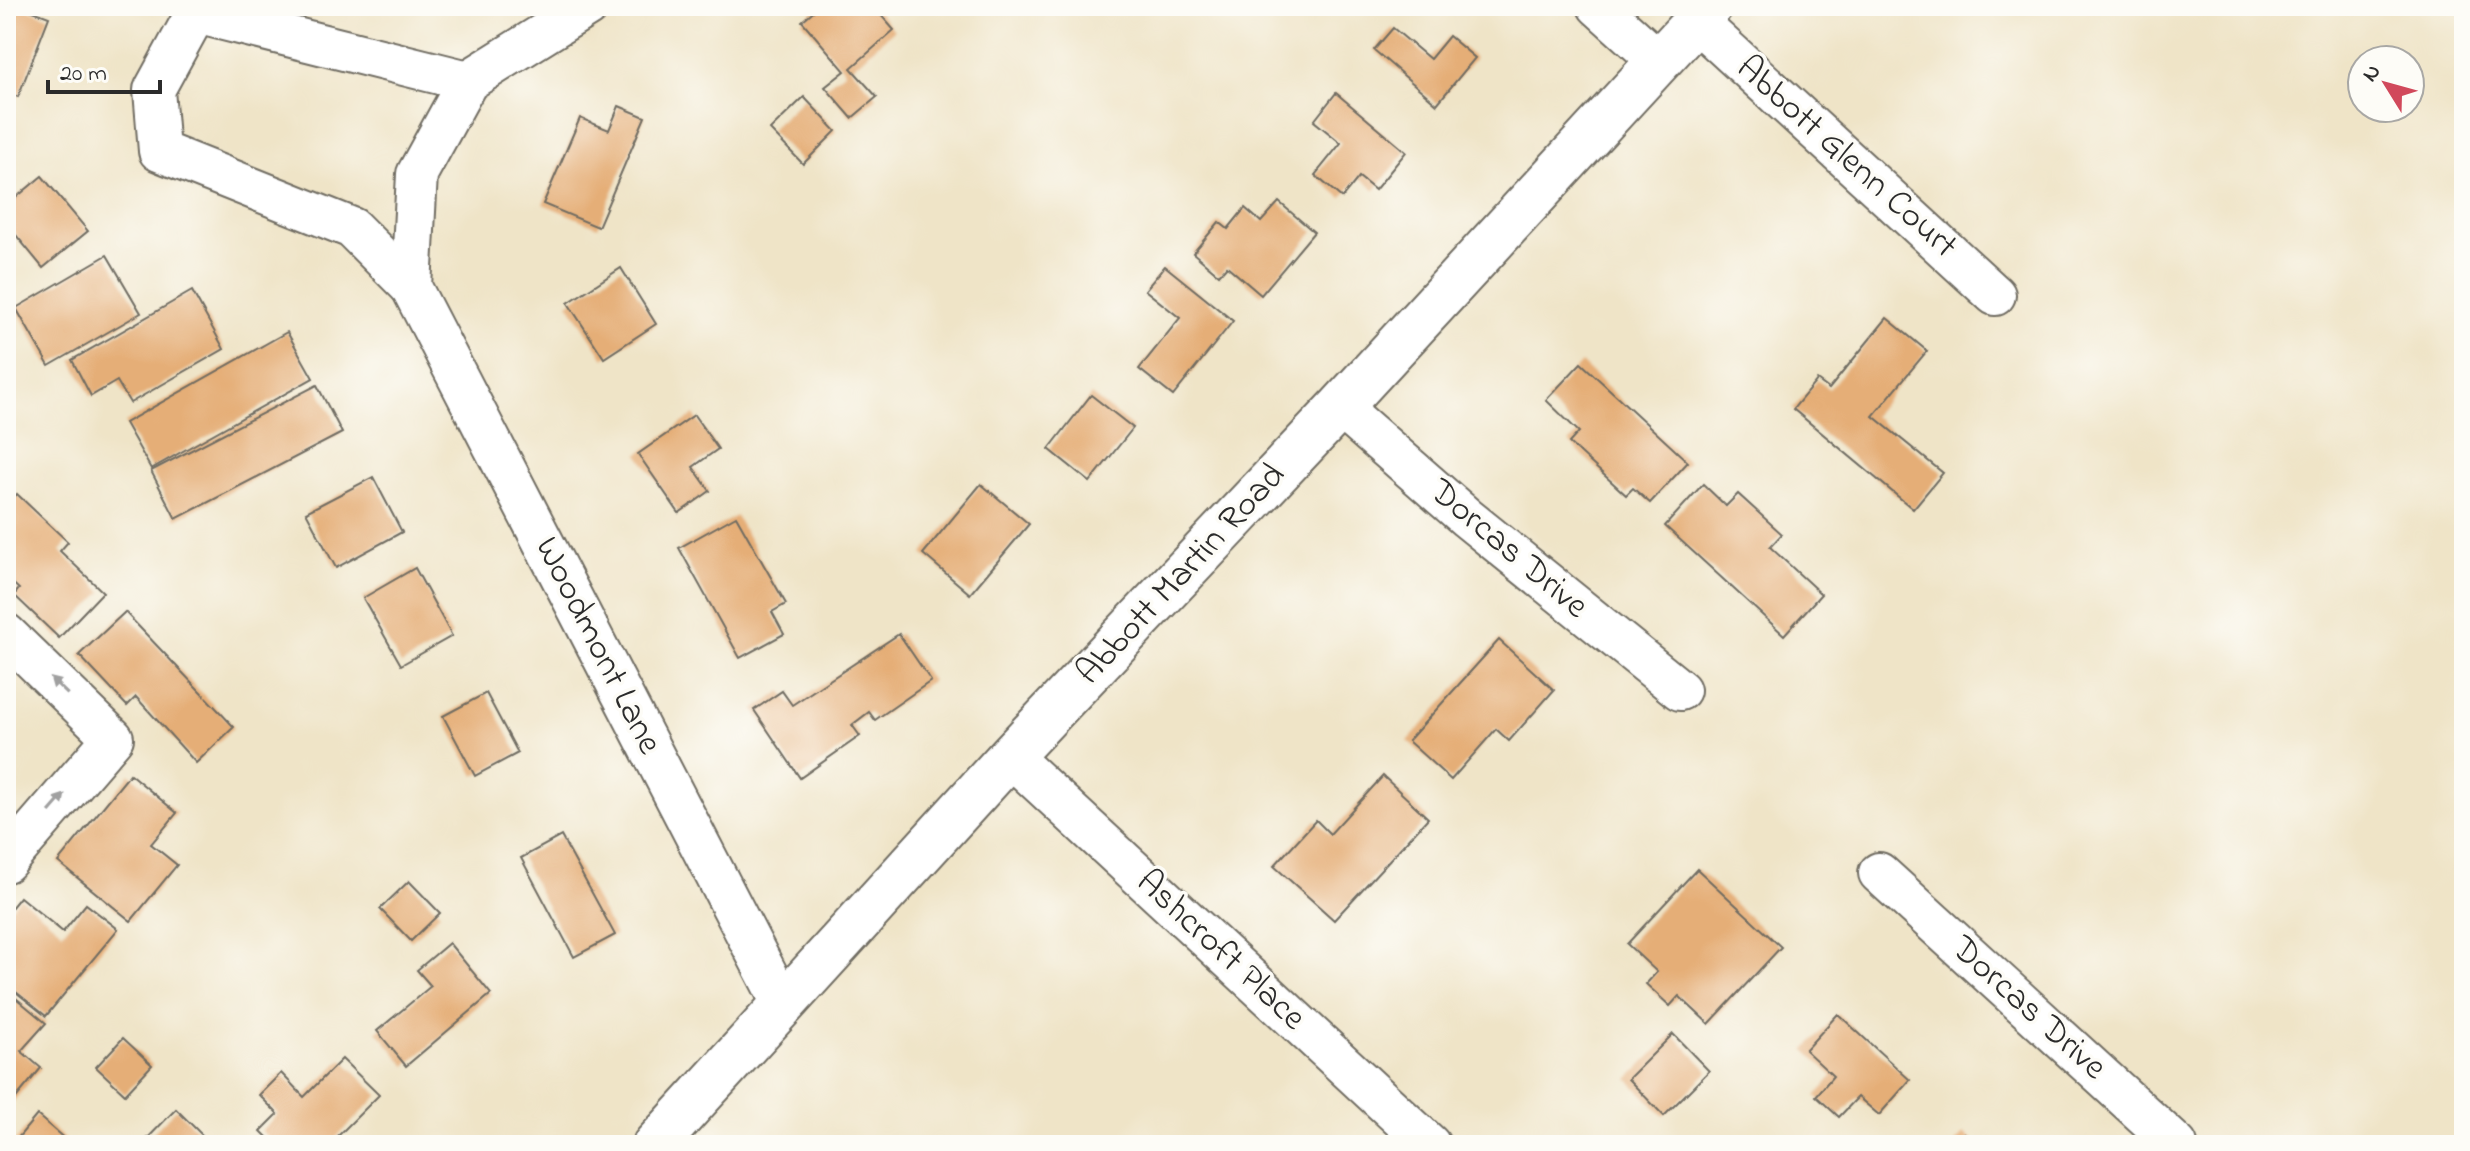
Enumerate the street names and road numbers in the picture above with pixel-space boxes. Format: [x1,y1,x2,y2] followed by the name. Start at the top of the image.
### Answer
[1723,44,1969,272] street label: Abbott Glenn Court
[1065,452,1299,698] street label: Abbott Martin Road
[1416,467,1600,633] street label: Dorcas Drive
[519,528,675,765] street label: Woodmont Lane
[1123,858,1318,1045] street label: Ashcroft Place
[1937,924,2119,1094] street label: Dorcas Drive

